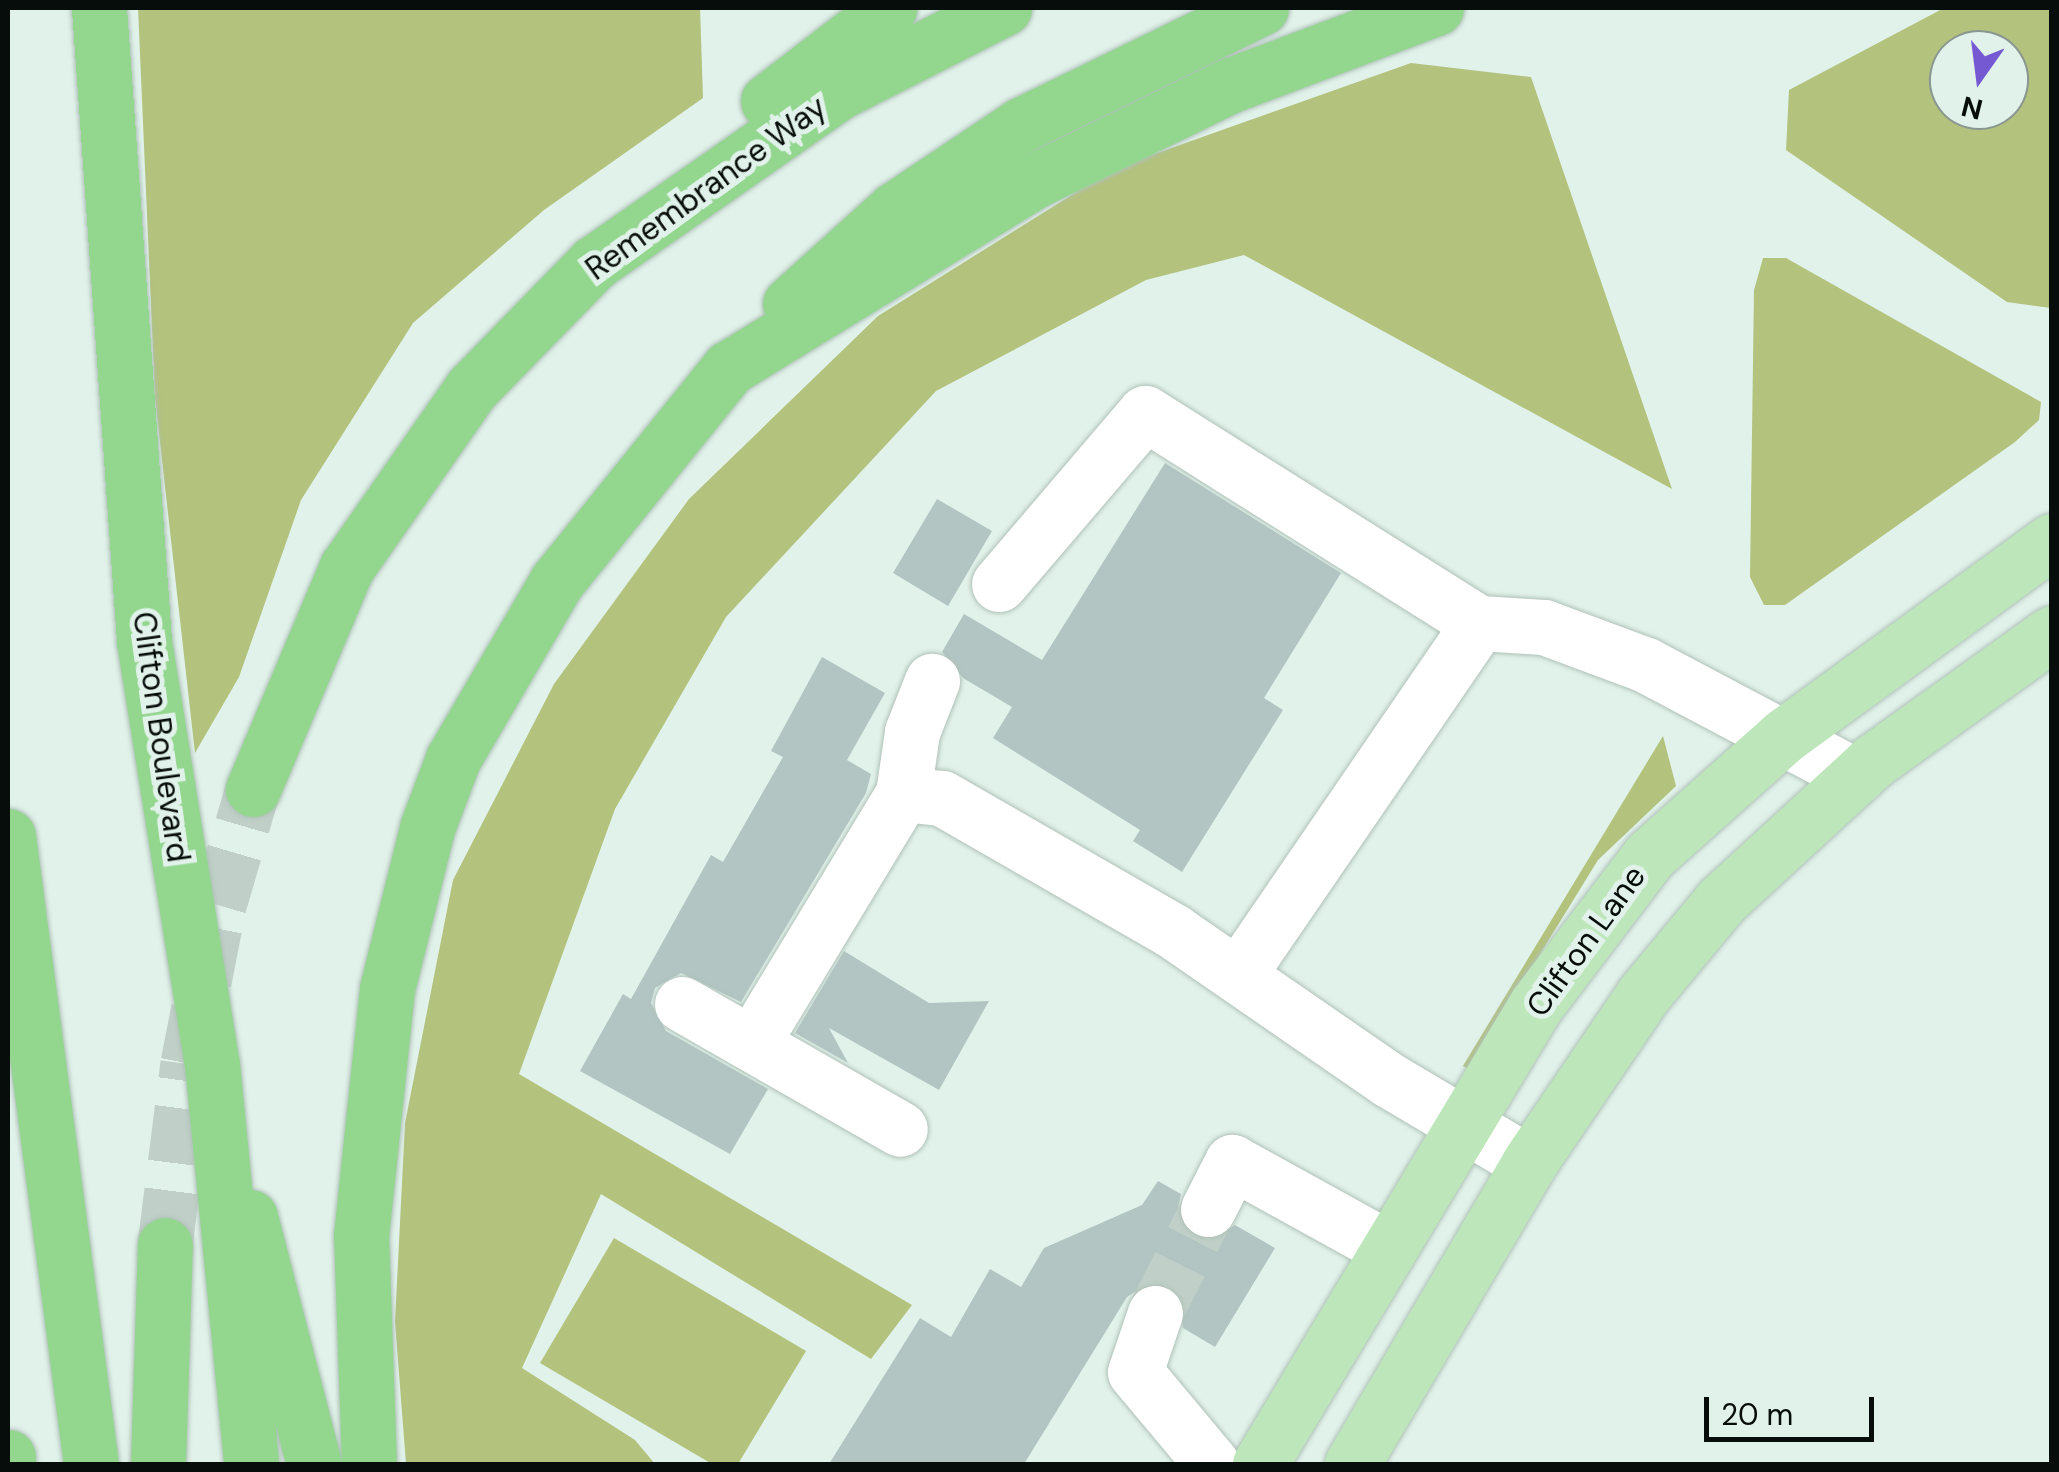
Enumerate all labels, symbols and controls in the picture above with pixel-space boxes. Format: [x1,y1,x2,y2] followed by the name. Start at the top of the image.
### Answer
[1929,30,2029,130] north arrow
[1958,87,1986,128] text: N
[578,88,834,288] street label: Remembrance Way
[124,609,198,865] street label: Clifton Boulevard
[1518,858,1654,1024] street label: Clifton Lane
[1709,1377,1879,1439] scale bar
[1721,1395,1793,1434] text: 20 m

